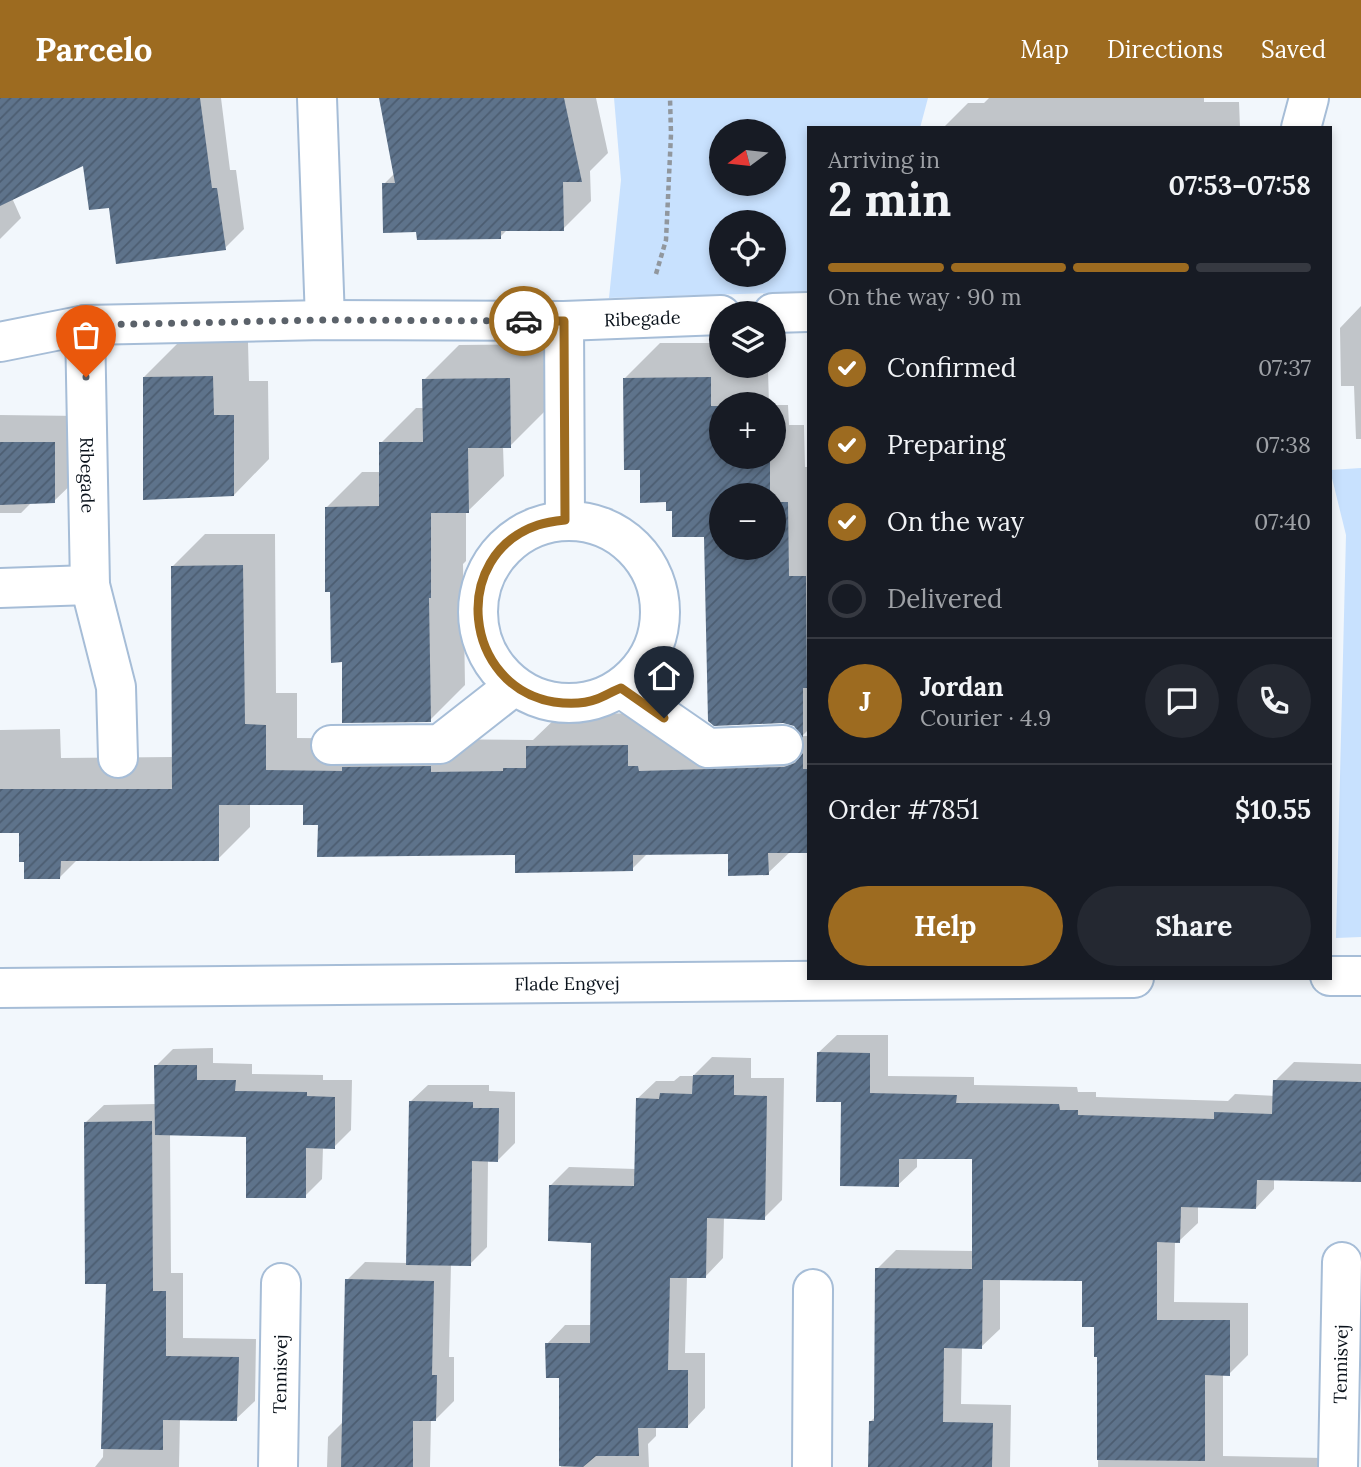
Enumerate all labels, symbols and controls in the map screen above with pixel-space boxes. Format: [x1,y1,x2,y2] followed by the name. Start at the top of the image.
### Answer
[35,28,152,70] text: Parcelo
[1020,34,1069,65] text: Map
[1107,34,1223,65] text: Directions
[1261,34,1326,65] text: Saved
[709,119,786,196] north arrow
[709,119,786,560] map controls
[828,145,940,174] text: Arriving in
[1168,169,1311,202] text: 07:53–07:58
[828,170,951,229] text: 2 min
[709,210,786,287] button: locate
[828,282,1021,311] text: On the way · 90 m
[489,286,559,356] courier
[709,301,786,378] button: layers
[505,302,543,340] icon: car
[56,305,116,377] pin
[604,305,681,331] street label: Ribegade
[67,316,105,354] icon: bag
[828,349,866,387] icon: check
[887,351,1016,384] text: Confirmed
[1258,353,1311,382] text: 07:37
[709,392,786,469] button: +
[828,426,866,464] icon: check
[887,428,1006,461] text: Preparing
[1255,430,1311,459] text: 07:38
[76,437,100,514] street label: Ribegade
[709,483,786,560] button: −
[828,503,866,541] icon: check
[887,505,1024,538] text: On the way
[1254,507,1311,536] text: 07:40
[887,582,1003,615] text: Delivered
[634,646,694,718] pin
[645,657,683,695] icon: home
[1145,664,1219,738] button: chat
[1237,664,1311,738] button: phone
[920,670,1004,703] text: Jordan
[859,685,871,718] text: J
[920,703,1051,732] text: Courier · 4.9
[828,793,979,826] text: Order #7851
[1235,793,1311,826] text: $10.55
[828,886,1063,966] button: Help
[1077,886,1311,966] button: Share
[514,971,620,995] street label: Flade Engvej
[1328,1324,1352,1404] street label: Tennisvej
[267,1334,292,1414] street label: Tennisvej

